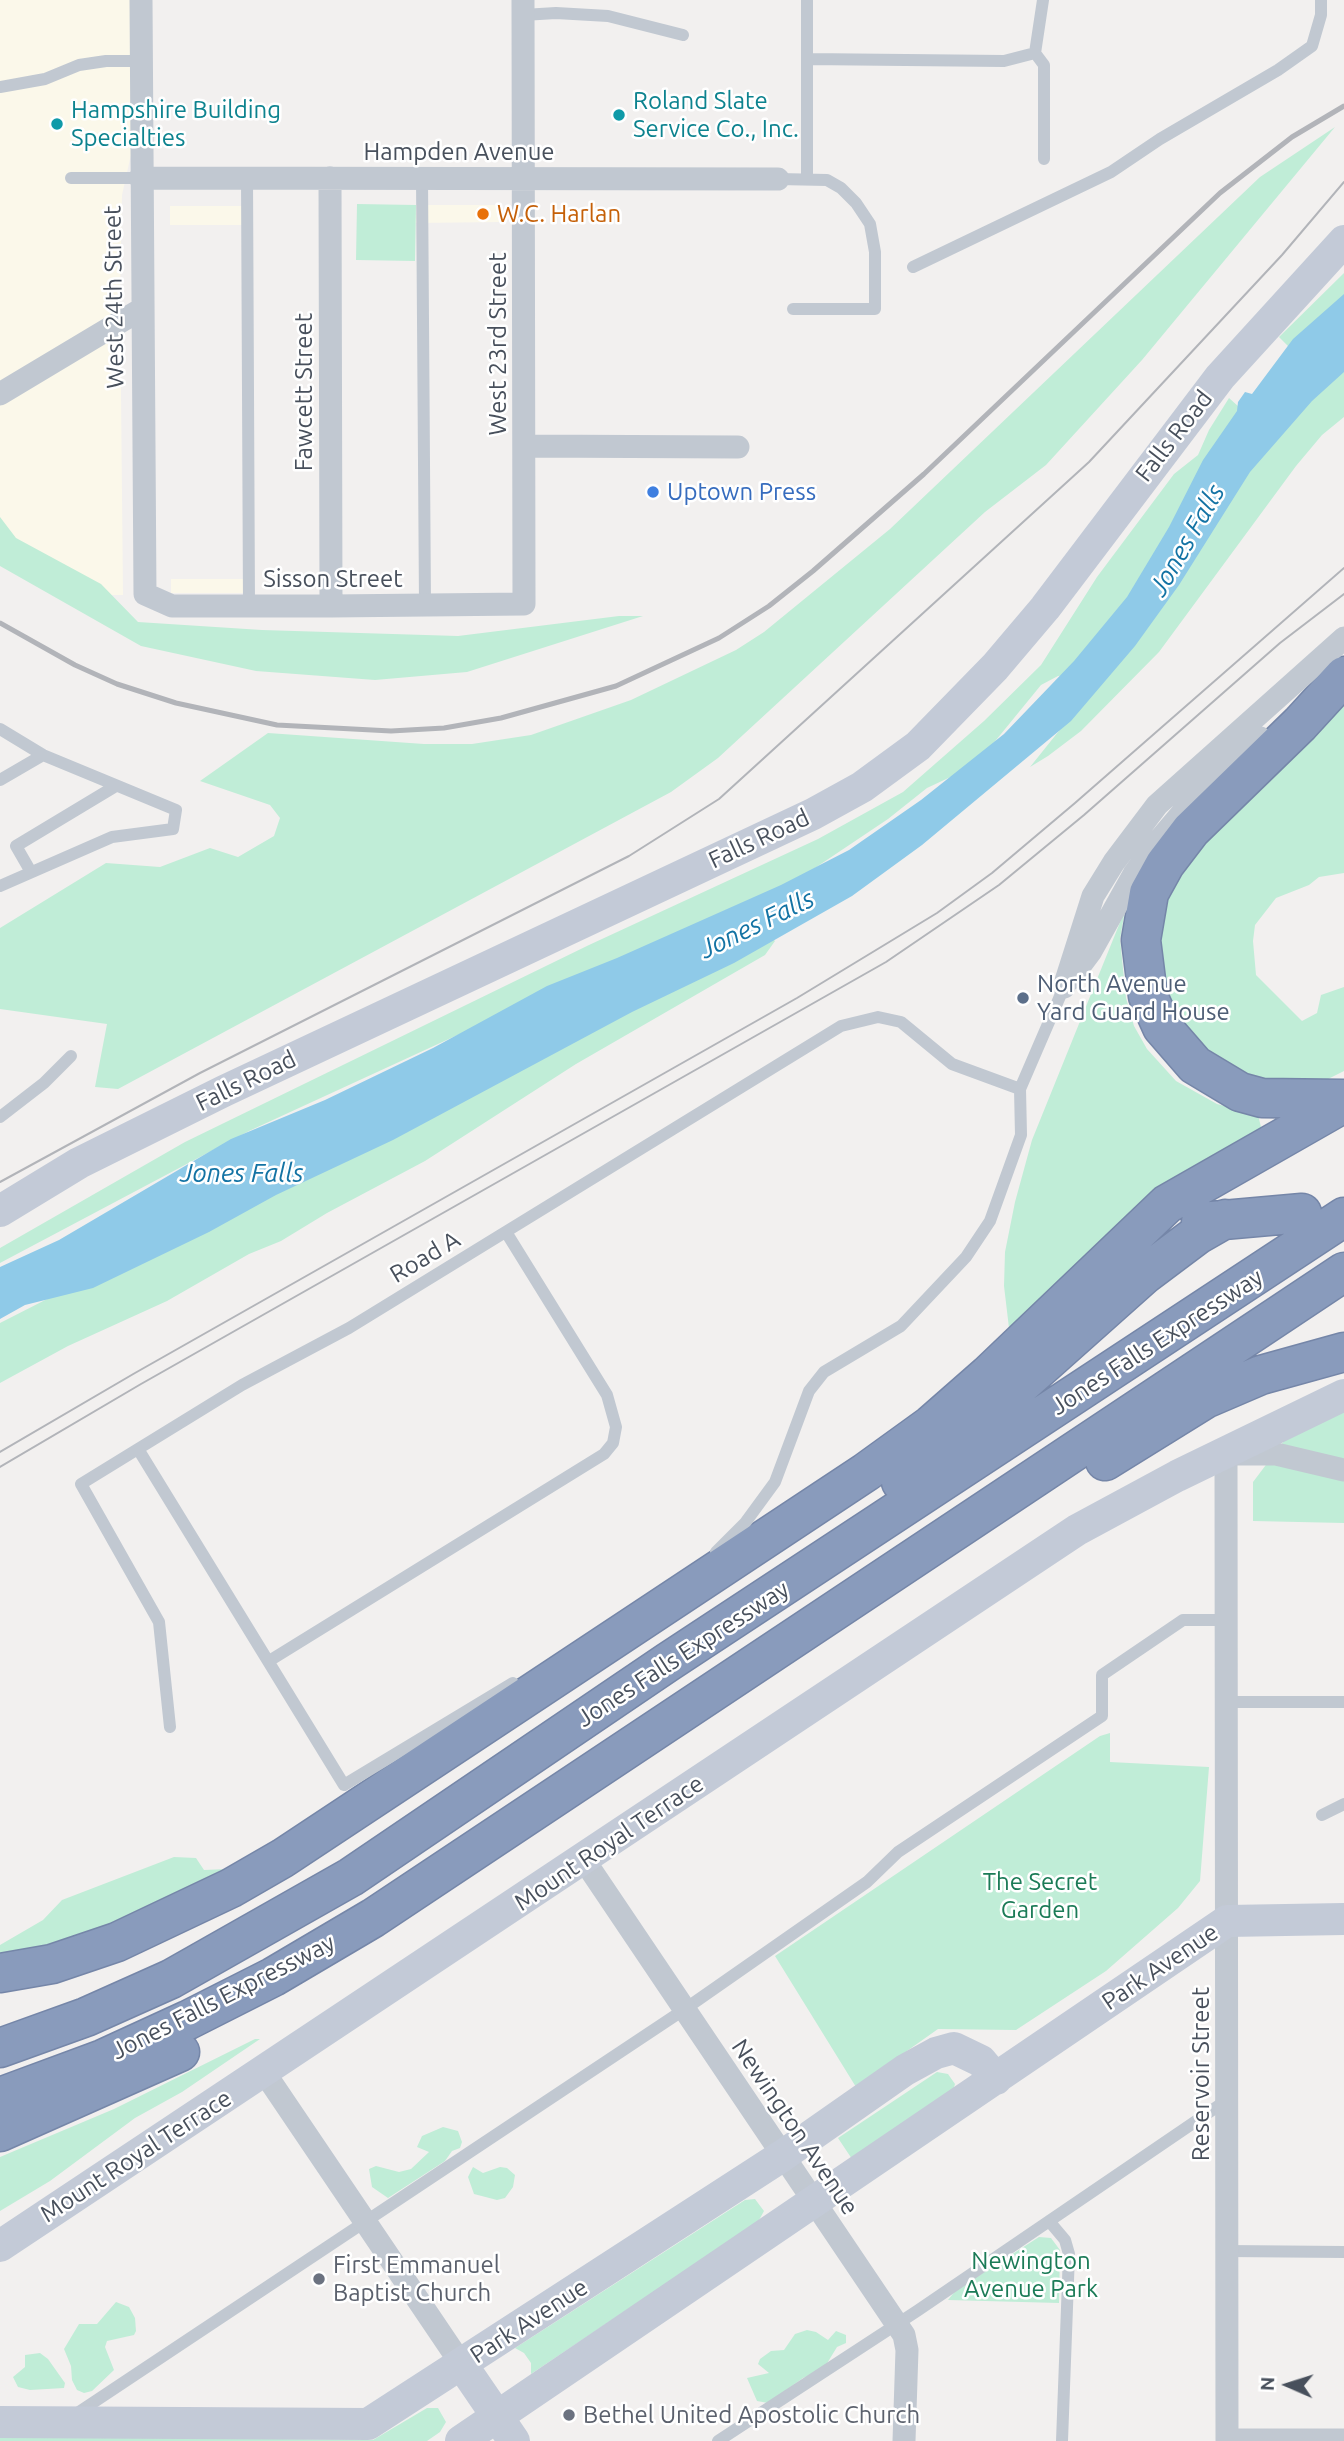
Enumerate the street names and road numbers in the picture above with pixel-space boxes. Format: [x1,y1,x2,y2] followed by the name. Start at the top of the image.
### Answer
[363,138,555,166] street label: Hampden Avenue
[98,205,130,389] street label: West 24th Street
[484,252,512,436] street label: West 23rd Street
[290,313,318,471] street label: Fawcett Street
[1129,385,1219,487] street label: Falls Road
[263,565,403,593] street label: Sisson Street
[704,803,814,875] street label: Falls Road
[191,1044,301,1118] street label: Falls Road
[385,1225,465,1289] street label: Road A
[1046,1263,1268,1421] street label: Jones Falls Expressway
[572,1575,794,1733] street label: Jones Falls Expressway
[509,1769,709,1917] street label: Mount Royal Terrace
[1096,1918,1224,2016] street label: Park Avenue
[107,1928,339,2066] street label: Jones Falls Expressway
[1187,1987,1215,2161] street label: Reservoir Street
[726,2034,864,2220] street label: Newington Avenue
[35,2083,237,2229] street label: Mount Royal Terrace
[465,2272,593,2370] street label: Park Avenue

